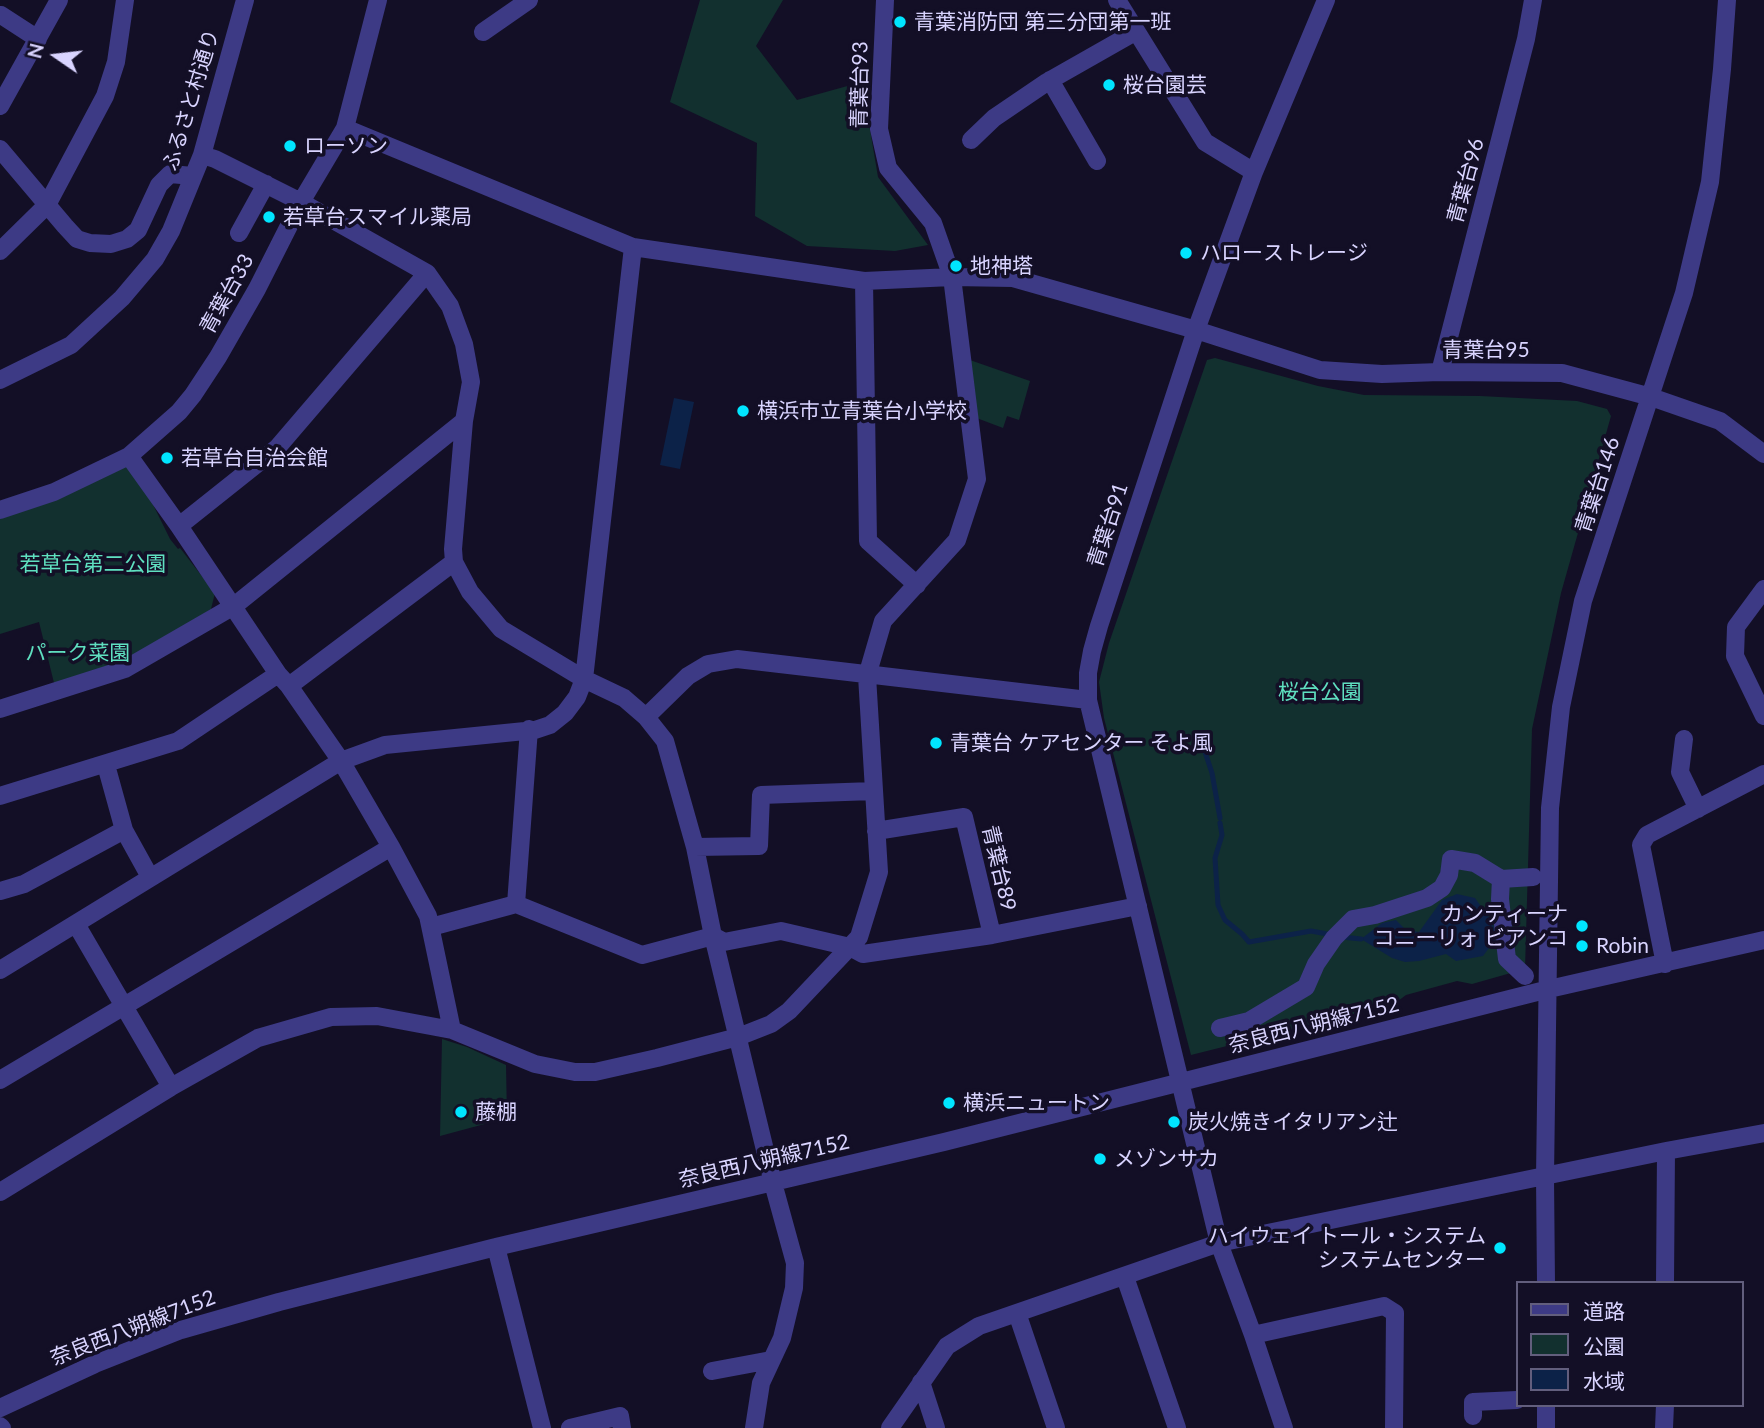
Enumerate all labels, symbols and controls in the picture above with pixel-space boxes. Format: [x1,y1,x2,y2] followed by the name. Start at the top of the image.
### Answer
[914,9,1171,35] place label: 青葉消防団 第三分団第一班
[892,14,908,30] marker: 青葉消防団 第三分団第一班
[21,21,91,91] north arrow
[157,26,225,174] street label: ふるさと村通り
[22,41,48,61] text: N
[847,41,873,129] street label: 青葉台93
[1123,72,1207,98] place label: 桜台園芸
[1101,77,1117,93] marker: 桜台園芸
[304,133,388,159] place label: ローソン
[1443,136,1489,226] street label: 青葉台96
[282,138,298,154] marker: ローソン
[283,204,472,230] place label: 若草台スマイル薬局
[261,209,277,225] marker: 若草台スマイル薬局
[1200,240,1368,266] place label: ハローストレージ
[1178,245,1194,261] marker: ハローストレージ
[195,250,259,338] street label: 青葉台33
[970,253,1033,279] place label: 地神塔
[948,258,964,274] marker: 地神塔
[1442,337,1530,363] street label: 青葉台95
[757,398,967,424] place label: 横浜市立青葉台小学校
[735,403,751,419] marker: 横浜市立青葉台小学校
[1571,434,1625,536] street label: 青葉台146
[181,445,328,471] place label: 若草台自治会館
[159,450,175,466] marker: 若草台自治会館
[1083,480,1133,570] street label: 青葉台91
[20,551,166,577] park label: 若草台第二公園
[26,640,130,666] park label: パーク菜園
[1278,679,1362,705] park label: 桜台公園
[950,730,1213,756] place label: 青葉台 ケアセンター そよ風
[928,735,944,751] marker: 青葉台 ケアセンター そよ風
[977,823,1021,913] street label: 青葉台89
[1374,901,1568,951] place label: カンティーナ コニーリォ ビアンコ
[1574,918,1590,934] marker: カンティーナ コニーリォ ビアンコ
[1596,933,1649,959] place label: Robin
[1574,938,1590,954] marker: Robin
[1226,992,1402,1058] street label: 奈良西八朔線7152
[963,1090,1110,1116] place label: 横浜ニュートン
[941,1095,957,1111] marker: 横浜ニュートン
[475,1099,517,1125] place label: 藤棚
[453,1104,469,1120] marker: 藤棚
[1188,1109,1398,1135] place label: 炭火焼きイタリアン辻
[1166,1114,1182,1130] marker: 炭火焼きイタリアン辻
[676,1129,852,1193] street label: 奈良西八朔線7152
[1114,1146,1219,1172] place label: メゾンサカ
[1092,1151,1108,1167] marker: メゾンサカ
[1208,1223,1486,1273] place label: ハイウェイ トール・システム システムセンター
[1492,1240,1508,1256] marker: ハイウェイ トール・システム システムセンター
[1516,1281,1743,1407] legend
[47,1285,219,1371] street label: 奈良西八朔線7152
[1583,1298,1625,1323] text: 道路
[1583,1333,1625,1358] text: 公園
[1583,1368,1625,1393] text: 水域

